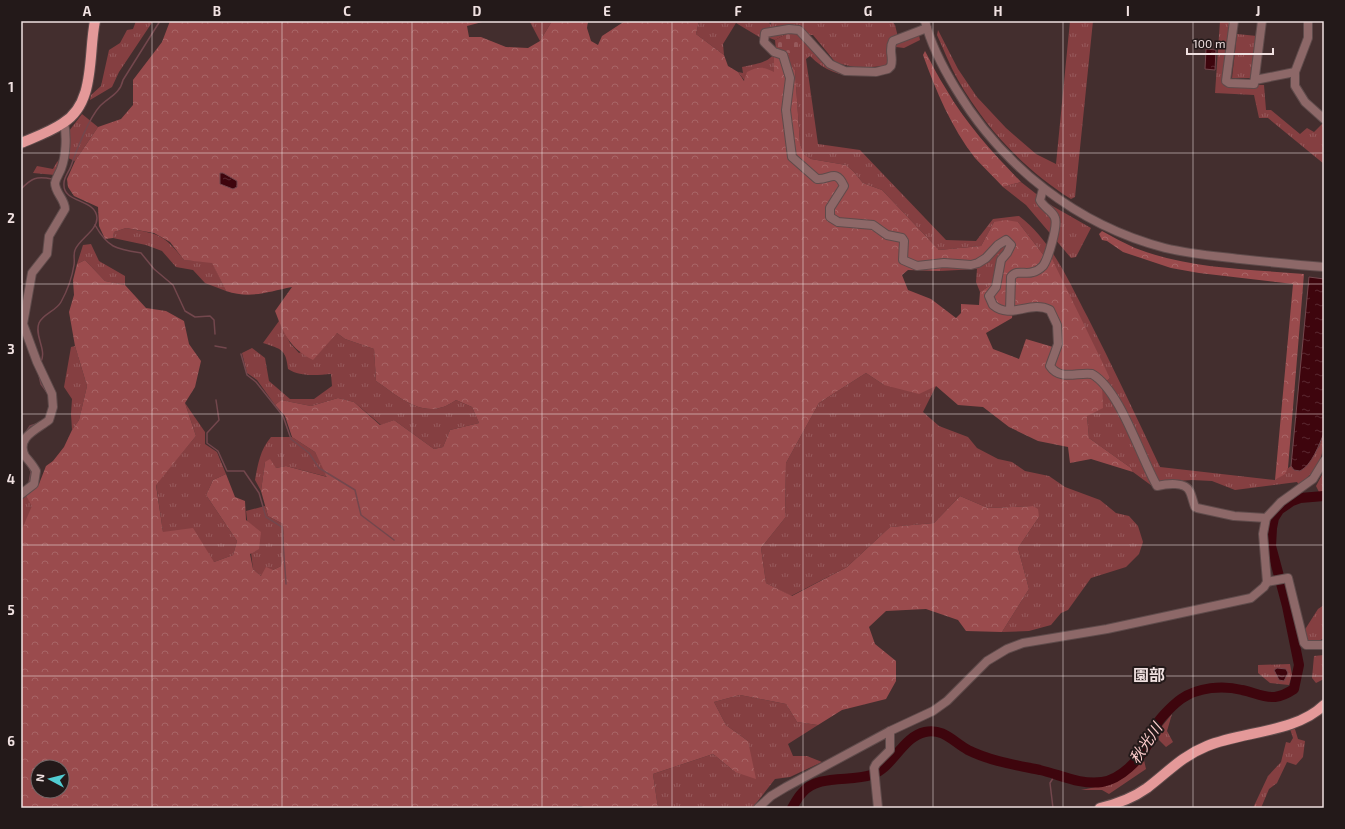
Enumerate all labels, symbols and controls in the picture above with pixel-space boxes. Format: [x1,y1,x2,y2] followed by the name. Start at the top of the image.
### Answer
[83,3,92,19] text: A
[213,3,221,19] text: B
[343,3,351,19] text: C
[473,3,482,19] text: D
[603,3,611,19] text: E
[734,3,742,19] text: F
[864,3,872,19] text: G
[994,3,1003,19] text: H
[1126,3,1130,19] text: I
[1256,3,1260,19] text: J
[1187,30,1273,56] scale bar
[1193,36,1225,50] text: 100 m
[8,79,14,95] text: 1
[7,210,15,226] text: 2
[7,341,15,357] text: 3
[7,471,15,487] text: 4
[7,602,15,618] text: 5
[1133,665,1165,684] district label: 園部
[1125,718,1166,767] water label: 秋光川
[7,733,15,749] text: 6
[30,759,70,799] north arrow
[33,773,47,782] text: N

